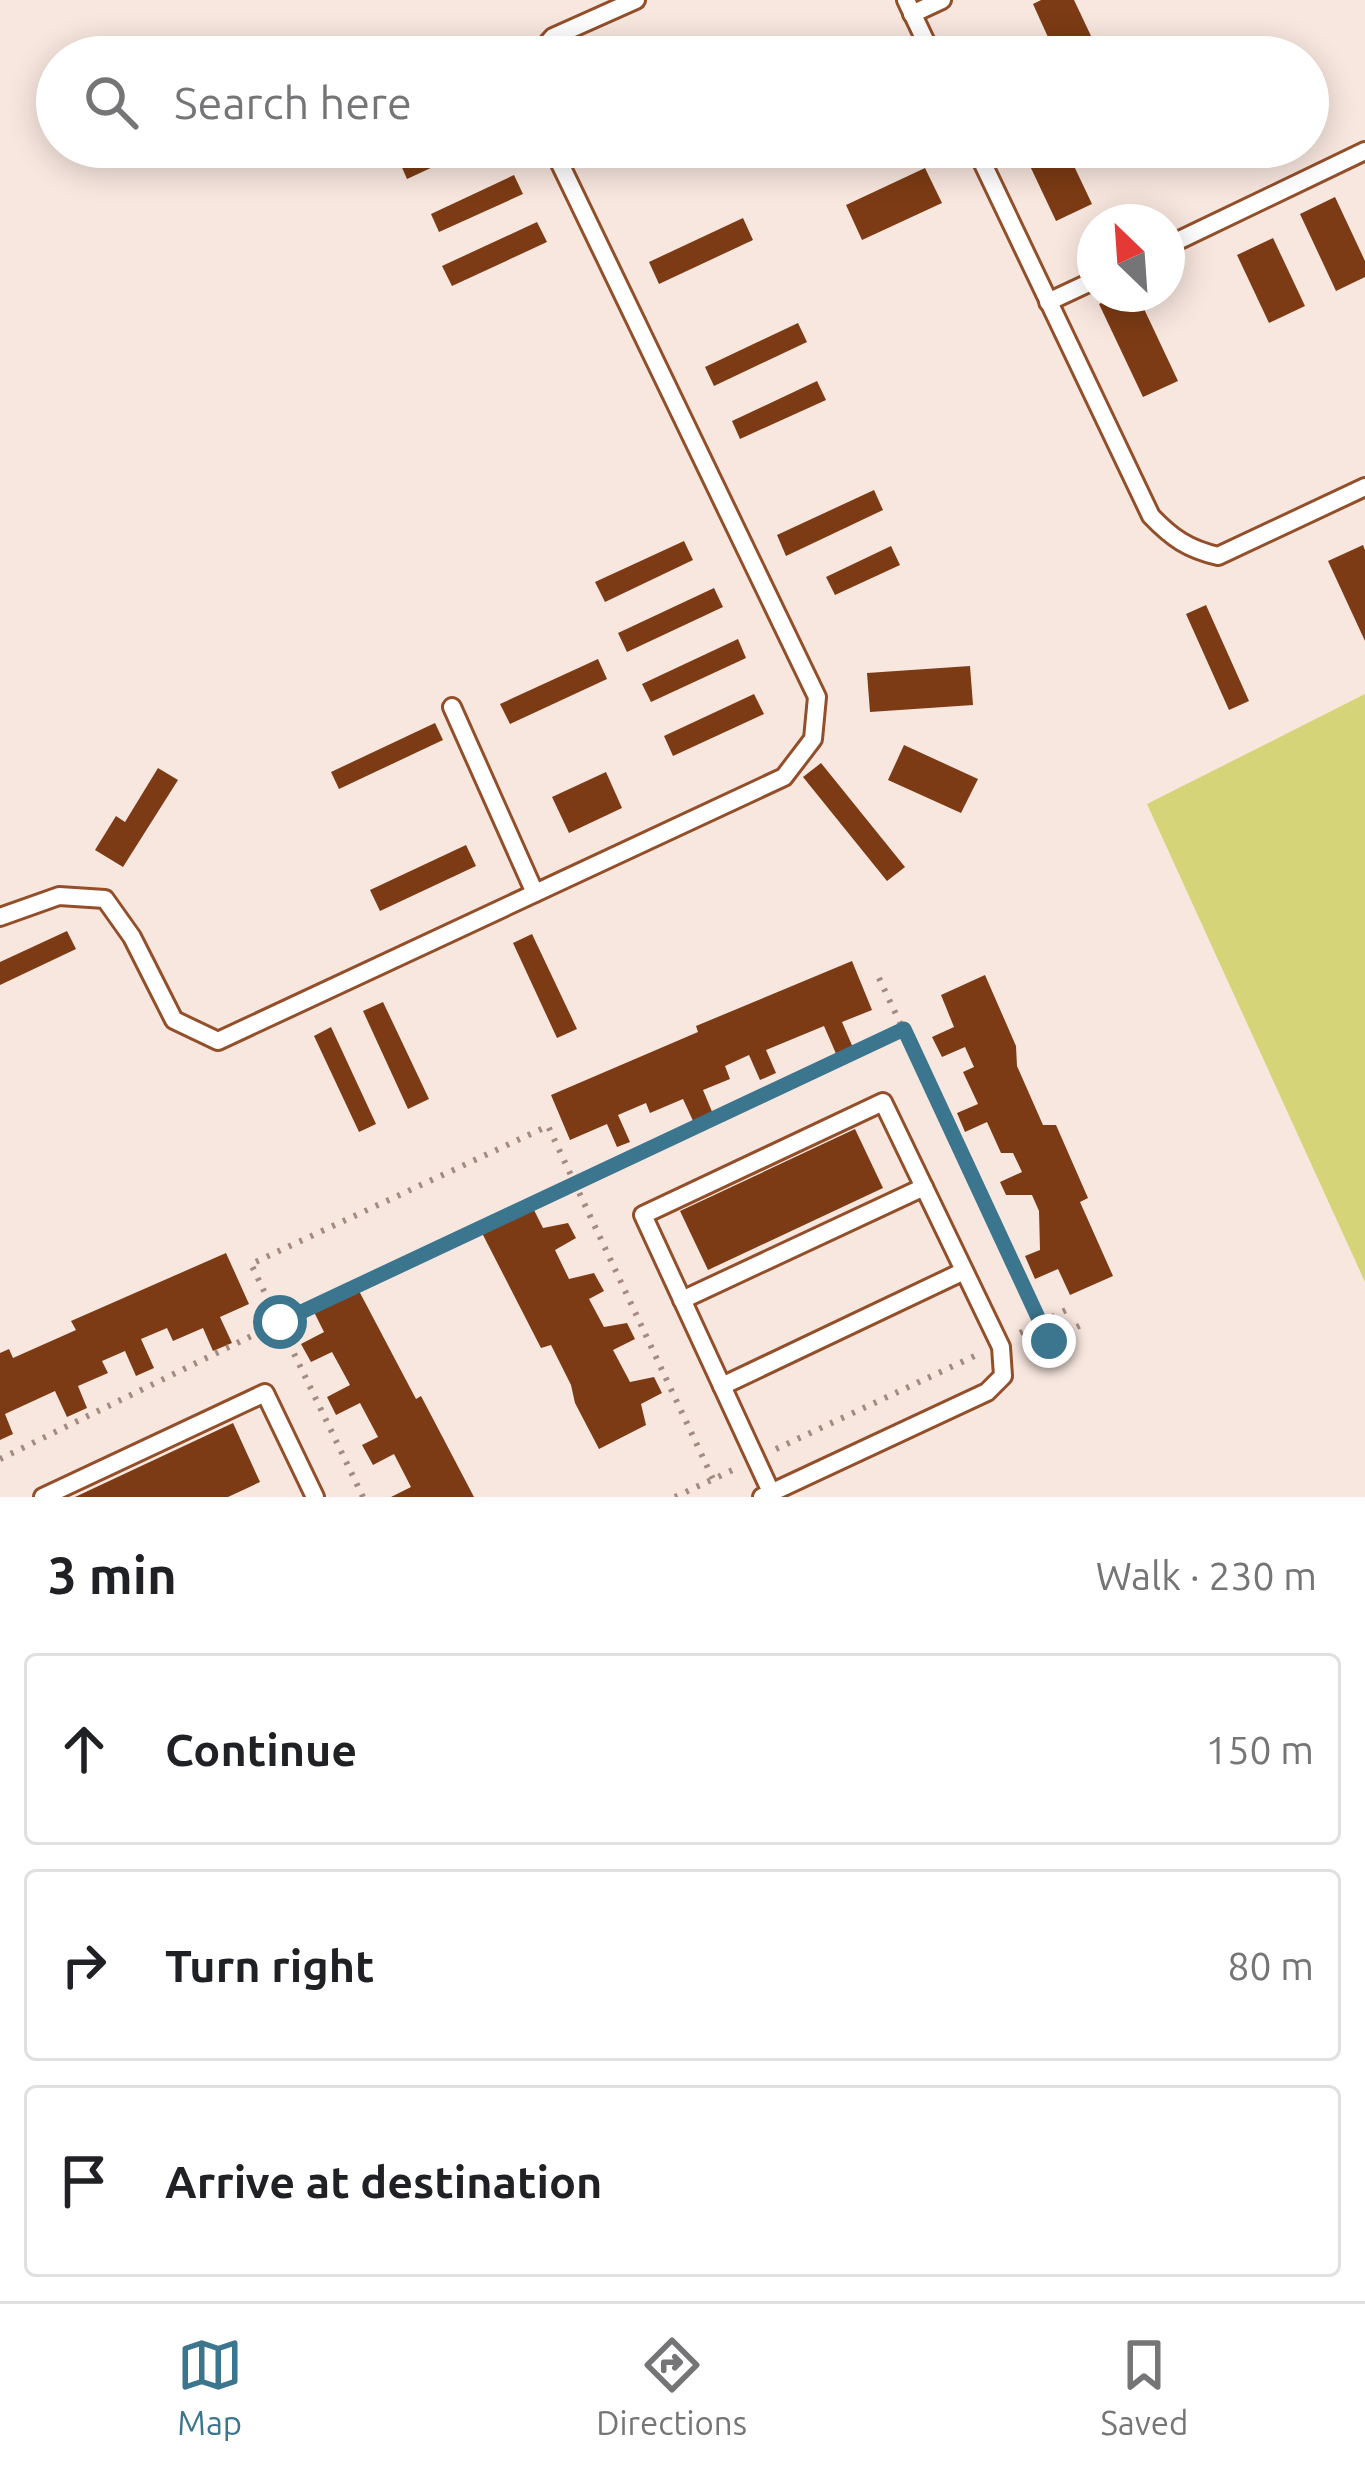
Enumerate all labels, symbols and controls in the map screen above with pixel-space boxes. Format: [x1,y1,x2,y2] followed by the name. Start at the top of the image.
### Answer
[36,36,1329,168] search box
[78,69,144,135] icon: search
[174,77,412,128] text: Search here
[1077,204,1185,312] north arrow
[253,1295,307,1349] route start
[1022,1314,1076,1368] route end
[48,1546,177,1604] text: 3 min
[1096,1554,1317,1597] text: Walk · 230 m
[51,1716,117,1782] icon: ahead
[165,1724,357,1775] text: Continue
[1205,1728,1314,1771] text: 150 m
[51,1932,117,1998] icon: right
[165,1940,374,1991] text: Turn right
[1227,1944,1314,1987] text: 80 m
[51,2148,117,2214] icon: arrive
[165,2156,602,2207] text: Arrive at destination
[177,2332,243,2441] tab: Map
[596,2332,747,2441] tab: Directions
[1100,2332,1188,2441] tab: Saved

